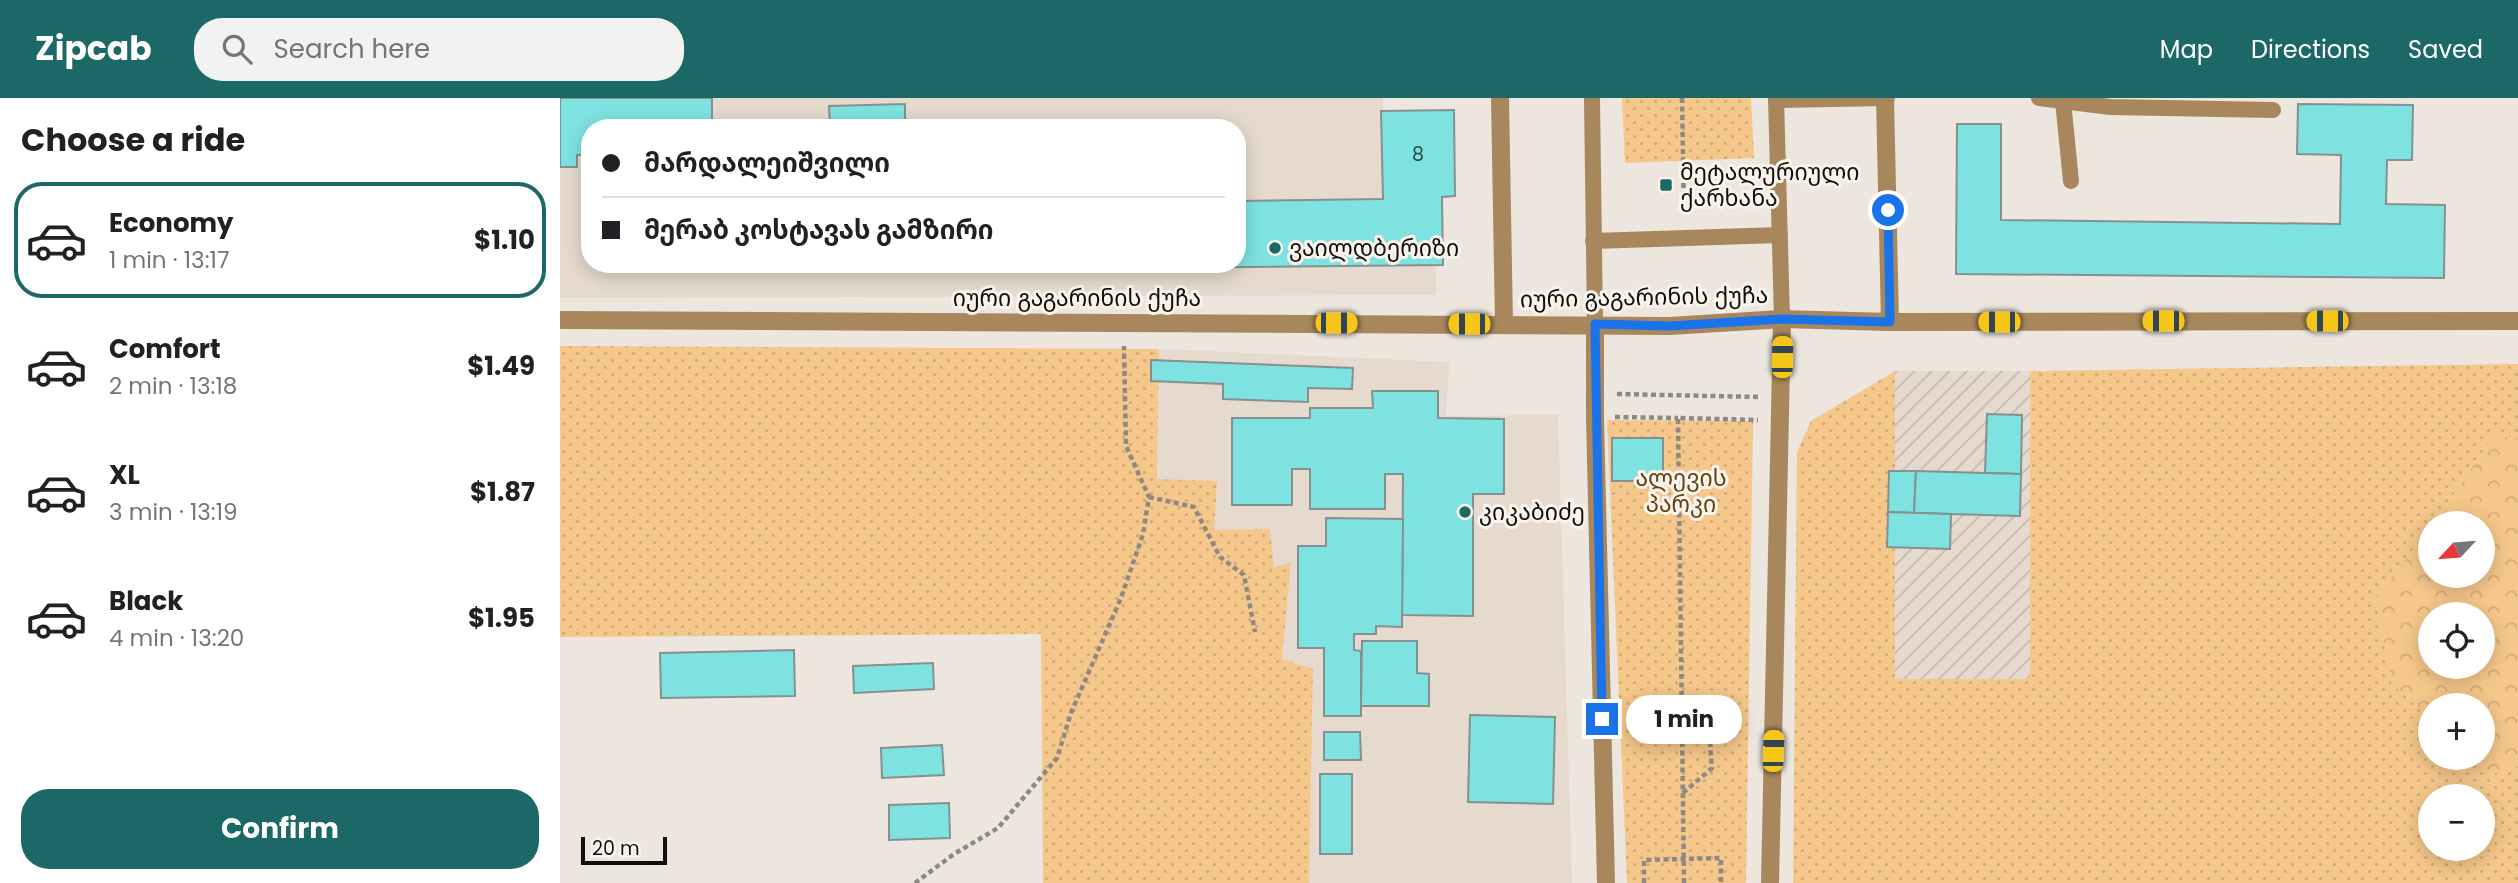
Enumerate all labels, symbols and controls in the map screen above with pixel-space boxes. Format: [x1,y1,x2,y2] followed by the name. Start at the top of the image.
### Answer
[194,18,684,81] search box
[35,25,152,72] text: Zipcab
[218,30,256,68] icon: search
[274,31,430,67] text: Search here
[2160,33,2213,66] text: Map
[2251,33,2370,66] text: Directions
[2408,33,2483,66] text: Saved
[21,117,245,162] text: Choose a ride
[1412,141,1424,168] house number: 8
[644,145,890,181] text: მარდალეიშვილი
[1680,156,1860,214] place label: მეტალურიული ქარხანა
[1658,177,1674,193] marker: მეტალურიული ქარხანა
[1872,194,1904,226] route start
[109,205,233,241] text: Economy
[25,209,88,272] icon: car
[644,212,993,248] text: მერაბ კოსტავას გამზირი
[474,222,535,258] text: $1.10
[1289,232,1459,264] place label: ვაილდბერიზი
[1267,240,1283,256] marker: ვაილდბერიზი
[109,244,229,276] text: 1 min · 13:17
[1519,279,1769,315] street label: იური გაგარინის ქუჩა
[953,282,1201,314] street label: იური გაგარინის ქუჩა
[2143,311,2185,332] car
[2307,311,2349,332] car
[1979,312,2021,333] car
[1316,313,1358,334] car
[1449,314,1491,335] car
[109,331,221,367] text: Comfort
[25,335,88,398] icon: car
[1772,336,1793,378] car
[467,348,535,384] text: $1.49
[109,370,237,402] text: 2 min · 13:18
[109,457,140,493] text: XL
[25,461,88,524] icon: car
[1635,462,1727,520] park label: ალევის პარკი
[470,474,535,510] text: $1.87
[109,496,238,528] text: 3 min · 13:19
[1479,496,1585,528] place label: კიკაბიძე
[1457,504,1473,520] marker: კიკაბიძე
[2418,511,2496,588] north arrow
[2418,511,2495,861] map controls
[109,583,183,619] text: Black
[25,587,88,650] icon: car
[468,600,535,636] text: $1.95
[2418,602,2495,679] button: locate
[109,622,244,654] text: 4 min · 13:20
[2418,693,2495,770] button: +
[1626,694,1742,744] callout: 1 min
[1586,703,1618,735] route end
[1654,703,1714,735] text: 1 min
[1762,730,1785,772] car
[2418,784,2495,861] button: −
[21,789,539,869] button: Confirm
[581,834,667,866] scale bar
[592,835,640,862] text: 20 m

